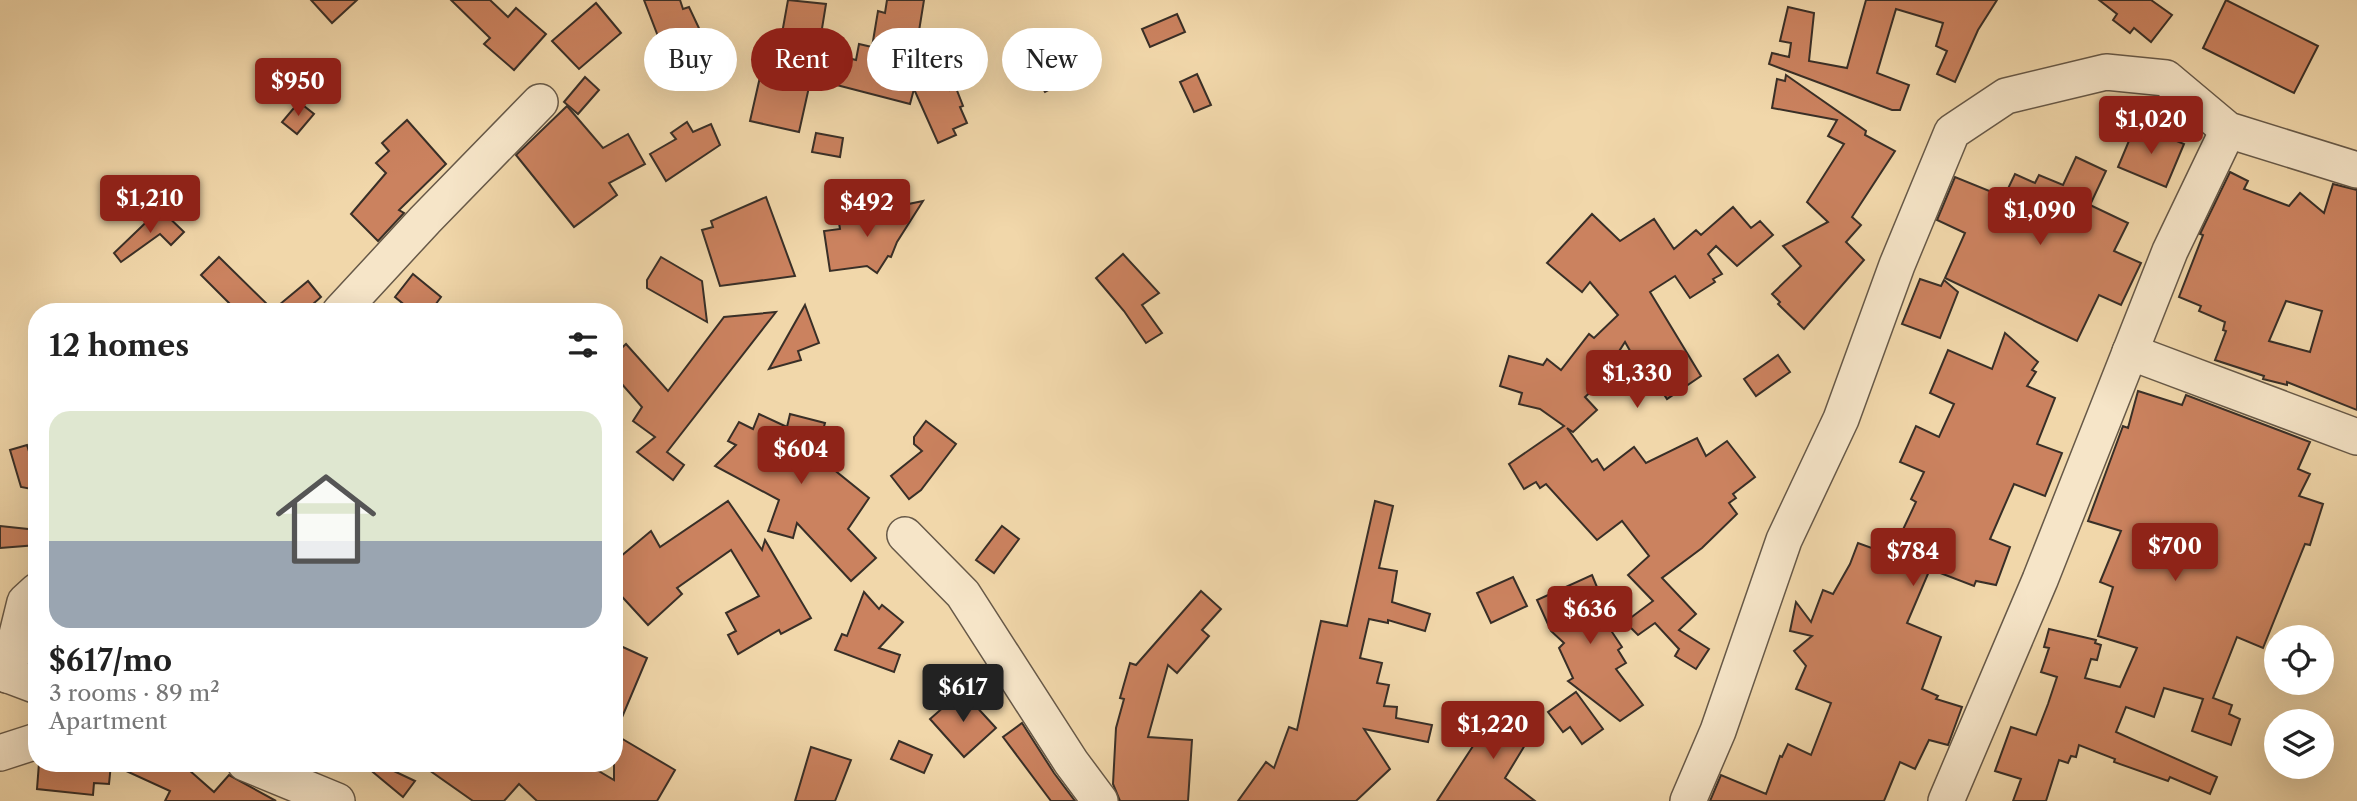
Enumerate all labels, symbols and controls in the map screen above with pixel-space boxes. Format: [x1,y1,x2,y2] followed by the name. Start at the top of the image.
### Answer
[644,28,737,91] chip: Buy
[751,28,853,91] chip: Rent
[867,28,988,91] chip: Filters
[1002,28,1102,91] chip: New
[257,58,339,118] pin: $950
[271,67,325,95] text: $950
[2094,96,2208,156] pin: $1,020
[2115,105,2187,133] text: $1,020
[93,176,207,235] pin: $1,210
[826,180,908,239] pin: $492
[116,184,184,212] text: $1,210
[840,188,894,216] text: $492
[1983,188,2097,247] pin: $1,090
[2004,196,2076,224] text: $1,090
[564,326,602,364] icon: filters
[49,327,189,364] text: 12 homes
[1580,350,1694,410] pin: $1,330
[1602,359,1672,387] text: $1,330
[760,426,842,486] pin: $604
[774,435,828,463] text: $604
[263,456,389,582] icon: home
[2134,524,2216,583] pin: $700
[1872,528,1954,588] pin: $784
[2148,532,2202,560] text: $700
[1887,537,1939,565] text: $784
[1549,586,1631,646] pin: $636
[1563,595,1617,623] text: $636
[2264,625,2334,779] map controls
[2264,625,2334,695] button: locate
[49,642,172,679] text: $617/mo
[922,664,1004,724] pin: $617
[939,673,987,701] text: $617
[49,679,220,707] text: 3 rooms · 89 m²
[1436,702,1550,761] pin: $1,220
[49,707,167,735] text: Apartment
[2264,709,2334,779] button: layers
[1457,710,1529,738] text: $1,220

